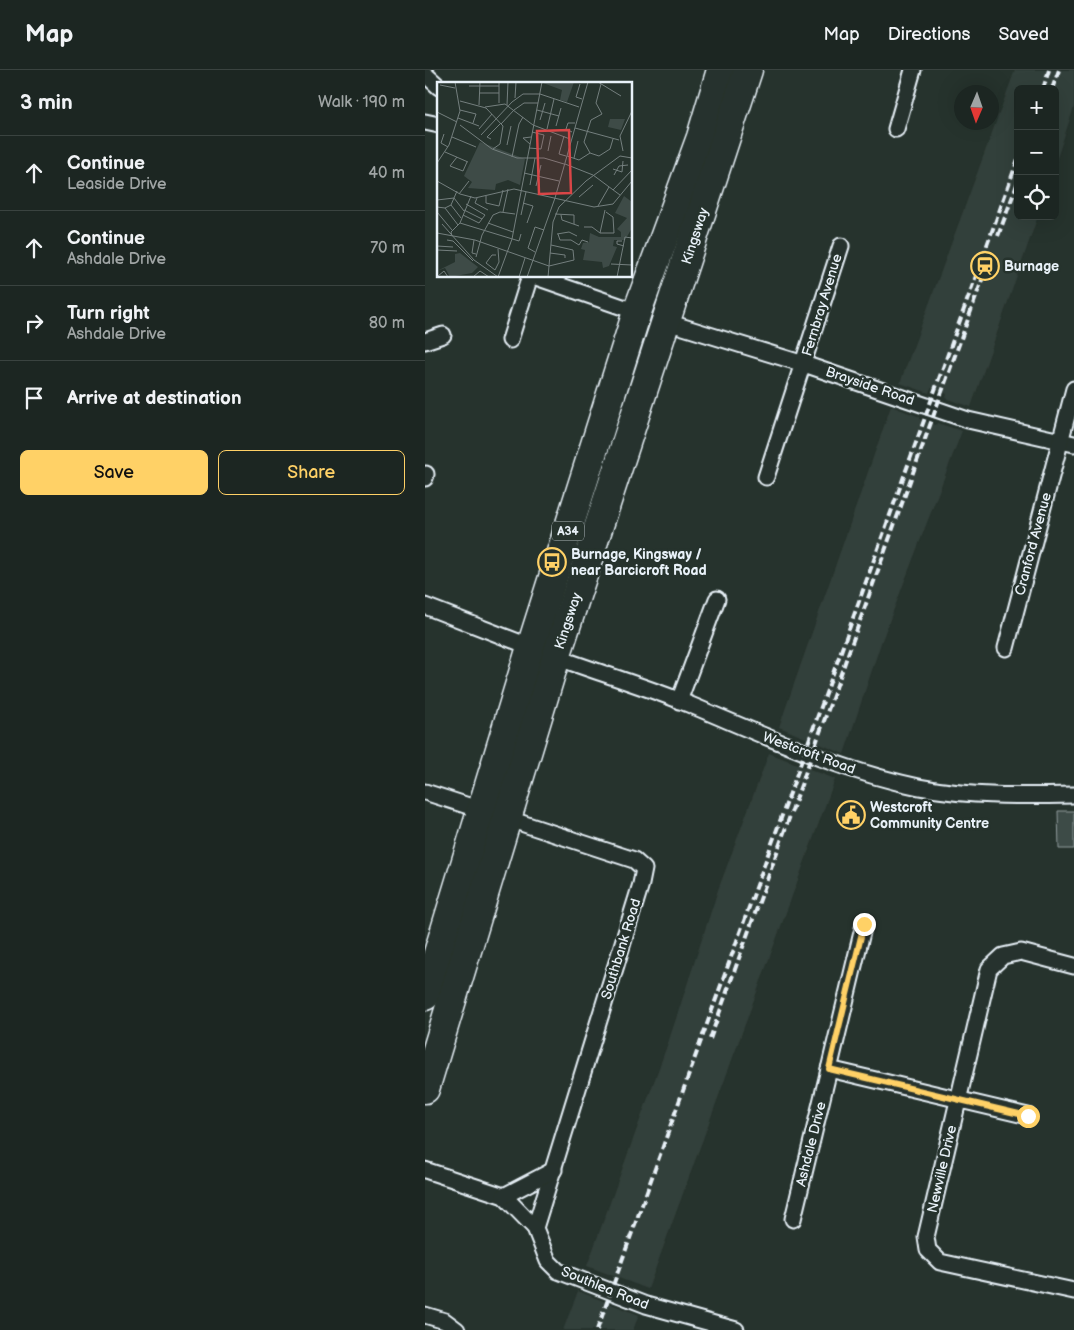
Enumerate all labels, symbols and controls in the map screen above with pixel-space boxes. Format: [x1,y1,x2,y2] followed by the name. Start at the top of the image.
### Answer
[25,20,73,49] text: Map
[824,24,860,45] text: Map
[888,24,970,45] text: Directions
[998,24,1049,45] text: Saved
[437,82,633,278] inset map
[954,85,999,130] north arrow
[1014,85,1059,220] map controls
[1014,85,1059,130] button: +
[20,90,73,115] text: 3 min
[318,93,405,112] text: Walk · 190 m
[1014,130,1059,175] button: −
[67,152,145,175] text: Continue
[20,159,48,187] icon: ahead
[368,164,405,183] text: 40 m
[67,175,167,194] text: Leaside Drive
[1014,175,1059,220] button: locate
[678,205,712,267] street label: Kingsway
[67,227,145,250] text: Continue
[20,234,48,262] icon: ahead
[370,239,405,258] text: 70 m
[67,250,166,269] text: Ashdale Drive
[970,251,1000,281] station icon: Burnage
[798,252,846,358] street label: Fernbray Avenue
[1004,258,1059,275] place label: Burnage
[67,302,150,325] text: Turn right
[20,309,48,337] icon: right
[369,314,405,333] text: 80 m
[67,325,166,344] text: Ashdale Drive
[823,363,917,409] street label: Brayside Road
[20,384,48,412] icon: arrive
[67,387,242,410] text: Arrive at destination
[20,450,208,495] button: Save
[218,450,405,495] button: Share
[1011,491,1055,597] street label: Cranford Avenue
[552,522,584,541] road number: A34
[571,546,707,579] place label: Burnage, Kingsway / near Barcicroft Road
[537,547,567,577] bus stop icon: Burnage, Kingsway / near Barcicroft Road
[551,590,585,652] street label: Kingsway
[760,728,858,778] street label: Westcroft Road
[870,799,989,832] place label: Westcroft Community Centre
[836,800,866,830] public building icon: Westcroft Community Centre
[598,897,644,1001] street label: Southbank Road
[853,913,876,936] route end
[792,1100,830,1188] street label: Ashdale Drive
[1017,1105,1040,1128] route start
[924,1124,960,1214] street label: Newville Drive
[559,1263,651,1313] street label: Southlea Road

